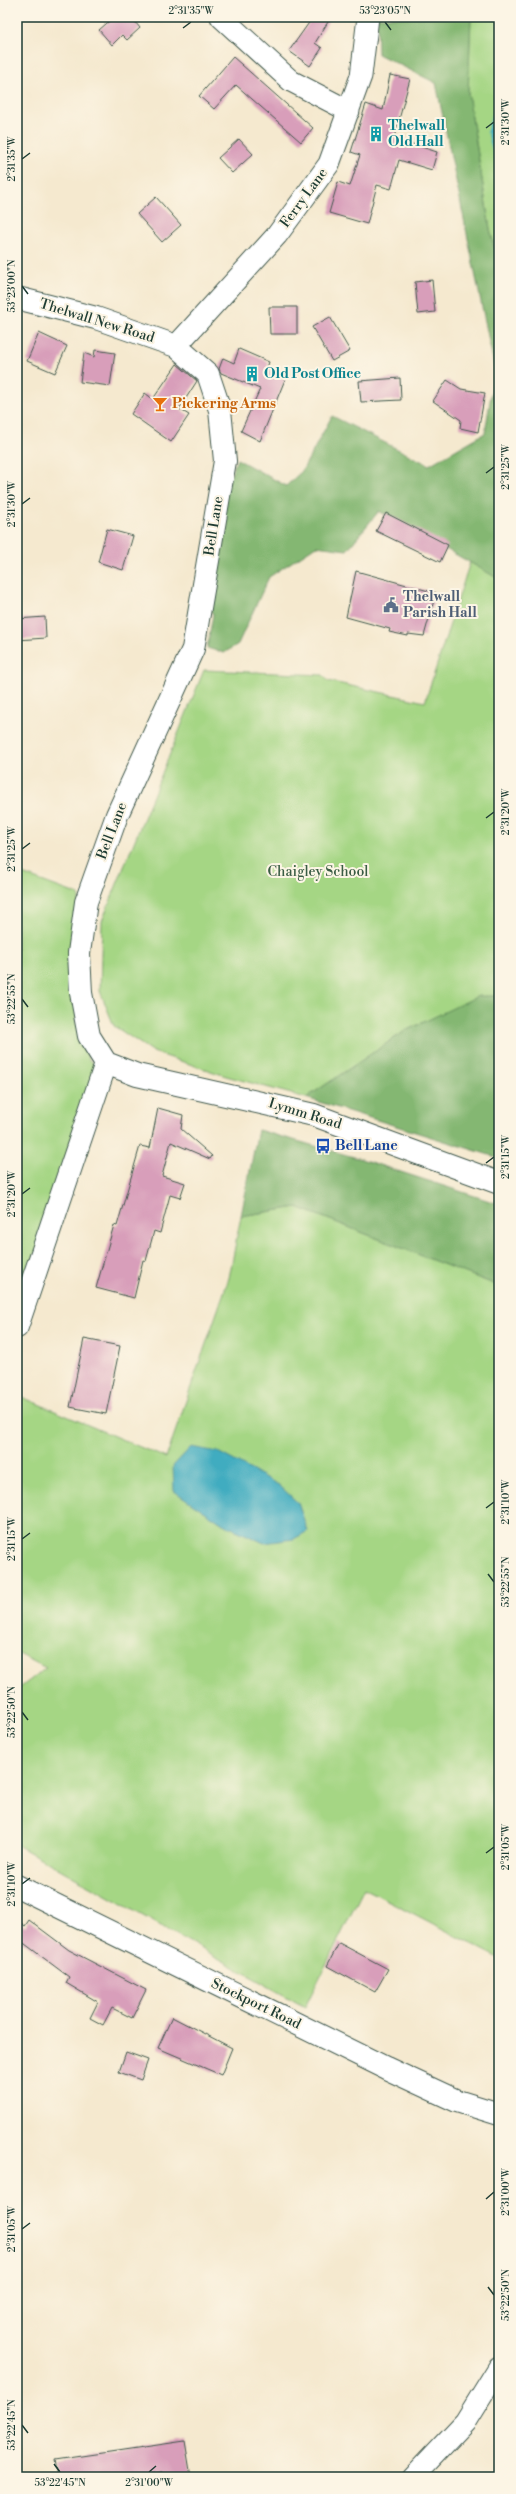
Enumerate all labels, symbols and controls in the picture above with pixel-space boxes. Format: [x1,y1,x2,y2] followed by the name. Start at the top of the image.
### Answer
[168,5,215,17] text: 2°31'35"W
[359,5,411,17] text: 53°23'05"N
[500,98,512,145] text: 2°31'30"W
[388,117,446,151] place label: Thelwall Old Hall
[367,125,385,143] building icon: Thelwall Old Hall
[6,135,18,182] text: 2°31'35"W
[276,165,332,231] street label: Ferry Lane
[6,259,18,312] text: 53°23'00"N
[37,295,157,347] street label: Thelwall New Road
[243,365,261,383] building icon: Old Post Office
[264,365,362,383] place label: Old Post Office
[151,395,169,413] bar icon: Pickering Arms
[172,395,276,413] place label: Pickering Arms
[500,443,512,490] text: 2°31'25"W
[6,480,18,527] text: 2°31'30"W
[200,495,228,558] street label: Bell Lane
[403,588,477,622] place label: Thelwall Parish Hall
[382,596,400,614] public building icon: Thelwall Parish Hall
[500,788,512,835] text: 2°31'20"W
[93,800,131,863] street label: Bell Lane
[6,825,18,872] text: 2°31'25"W
[268,863,368,881] park label: Chaigley School
[6,973,18,1024] text: 53°22'55"N
[266,1094,344,1134] street label: Lymm Road
[500,1134,512,1179] text: 2°31'15"W
[314,1137,332,1155] bus stop icon: Bell Lane
[335,1137,398,1155] place label: Bell Lane
[6,1170,18,1217] text: 2°31'20"W
[500,1479,512,1524] text: 2°31'10"W
[6,1516,18,1561] text: 2°31'15"W
[500,1556,512,1607] text: 53°22'55"N
[6,1686,18,1738] text: 53°22'50"N
[500,1823,512,1870] text: 2°31'05"W
[6,1861,18,1906] text: 2°31'10"W
[208,1974,304,2034] street label: Stockport Road
[500,2167,512,2216] text: 2°31'00"W
[6,2205,18,2252] text: 2°31'05"W
[500,2269,512,2321] text: 53°22'50"N
[6,2399,18,2451] text: 53°22'45"N
[34,2477,86,2489] text: 53°22'45"N
[125,2477,174,2489] text: 2°31'00"W

